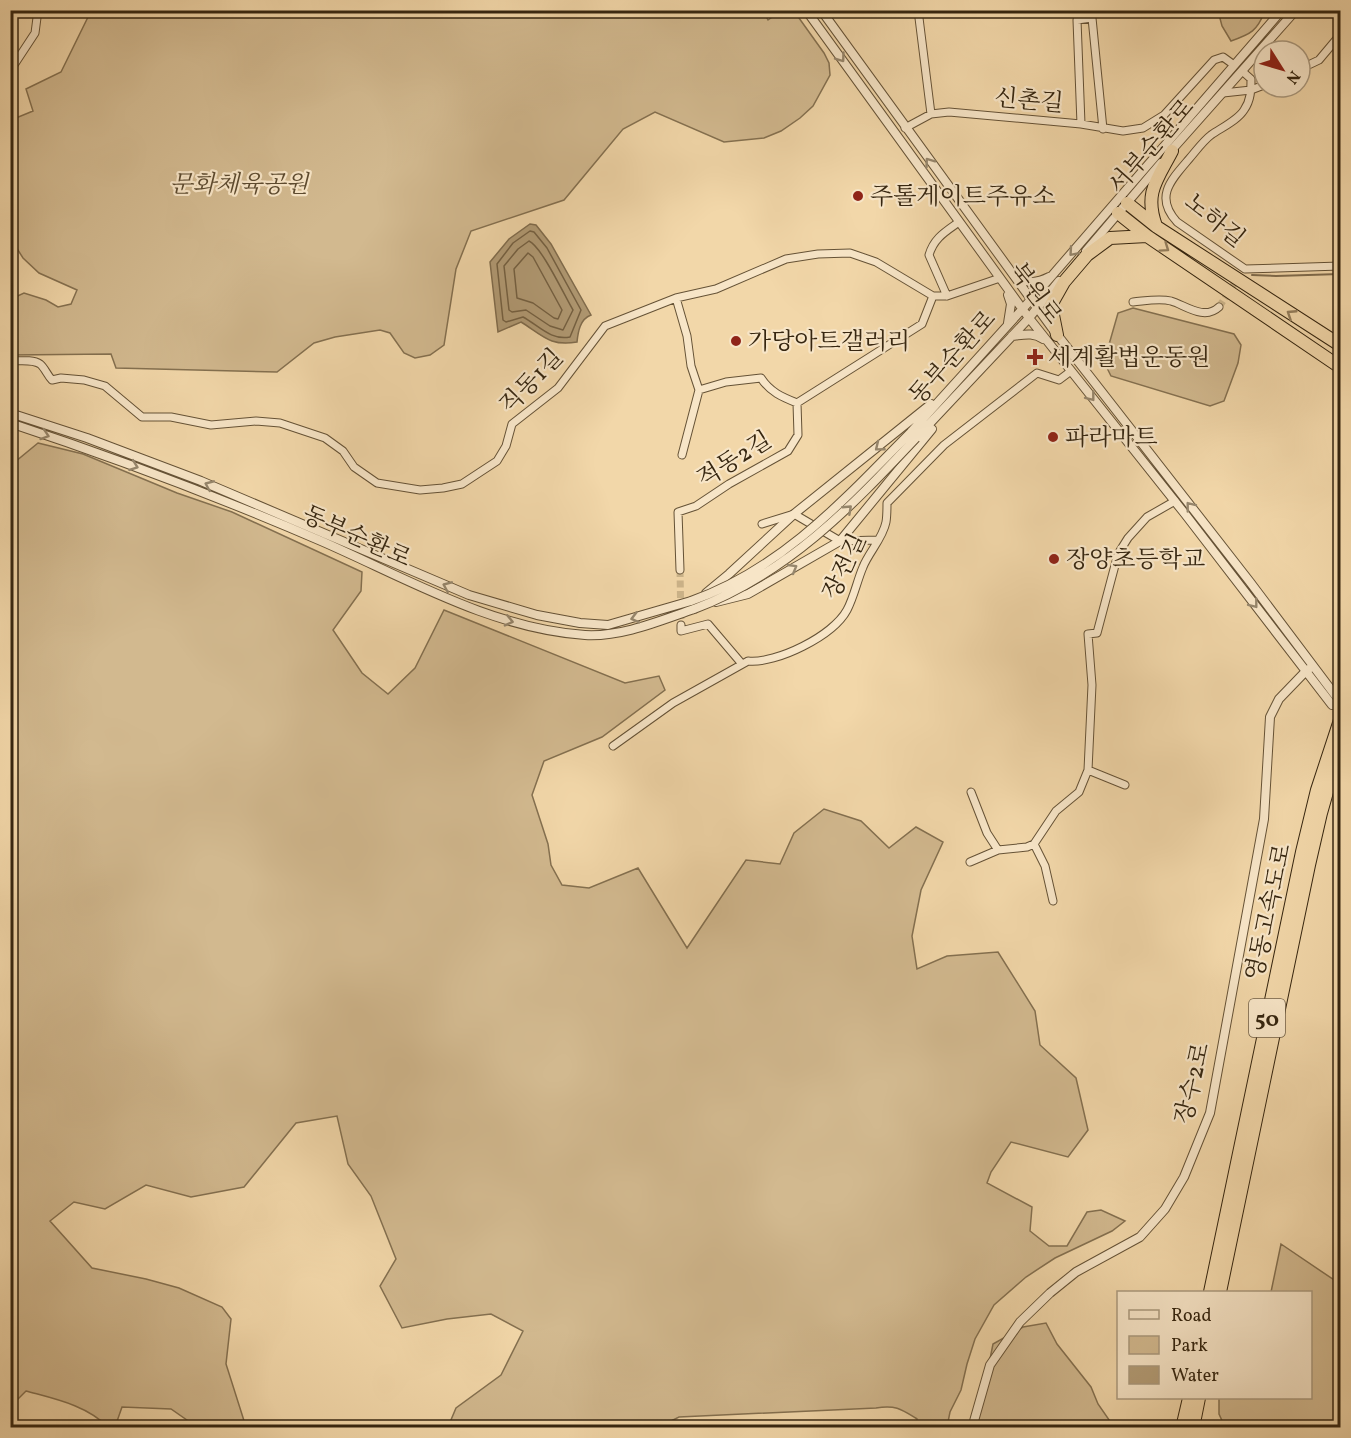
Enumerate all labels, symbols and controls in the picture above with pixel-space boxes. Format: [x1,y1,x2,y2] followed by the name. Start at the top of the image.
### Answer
[1252,39,1312,99] north arrow
[833,51,844,62] one-way arrow
[1280,66,1305,88] text: N
[993,82,1065,122] street label: 신촌길
[1102,92,1203,202] street label: 서부순환로
[925,157,936,168] one-way arrow
[169,169,310,203] park label: 문화체육공원
[870,181,1055,215] place label: 주톨게이트주유소
[1176,186,1251,257] street label: 노하길
[851,189,865,203] marker: 주톨게이트주유소
[1158,241,1169,252] one-way arrow
[1069,245,1080,256] one-way arrow
[1000,256,1069,332] street label: 북원로
[902,304,1005,413] street label: 동부순환로
[1287,310,1298,321] one-way arrow
[748,326,910,360] place label: 가당아트갤러리
[729,334,743,348] marker: 가당아트갤러리
[493,342,572,423] street label: 직동1길
[1048,342,1210,376] place label: 세계활법운동원
[1026,348,1044,366] marker: 세계활법운동원
[1084,390,1095,401] one-way arrow
[1065,422,1158,456] place label: 파라마트
[691,424,779,497] street label: 적동2길
[39,427,50,440] one-way arrow
[1046,430,1060,444] marker: 파라마트
[875,439,886,450] one-way arrow
[129,459,139,472] one-way arrow
[205,480,216,492] one-way arrow
[296,499,416,577] street label: 동부순환로
[1186,501,1197,512] one-way arrow
[841,505,851,516] one-way arrow
[816,528,876,606] street label: 장전길
[1066,544,1205,578] place label: 장양초등학교
[1047,552,1061,566] marker: 장양초등학교
[787,564,798,575] one-way arrow
[442,581,453,593] one-way arrow
[1247,598,1258,609] one-way arrow
[630,610,640,623] one-way arrow
[504,613,514,626] one-way arrow
[1239,841,1301,984] street label: 영동고속도로
[1249,999,1285,1037] road number: 50
[1168,1039,1220,1127] street label: 장수2로
[1117,1291,1312,1399] legend
[1171,1304,1212,1329] text: Road
[1171,1334,1208,1359] text: Park
[1171,1364,1219,1389] text: Water

